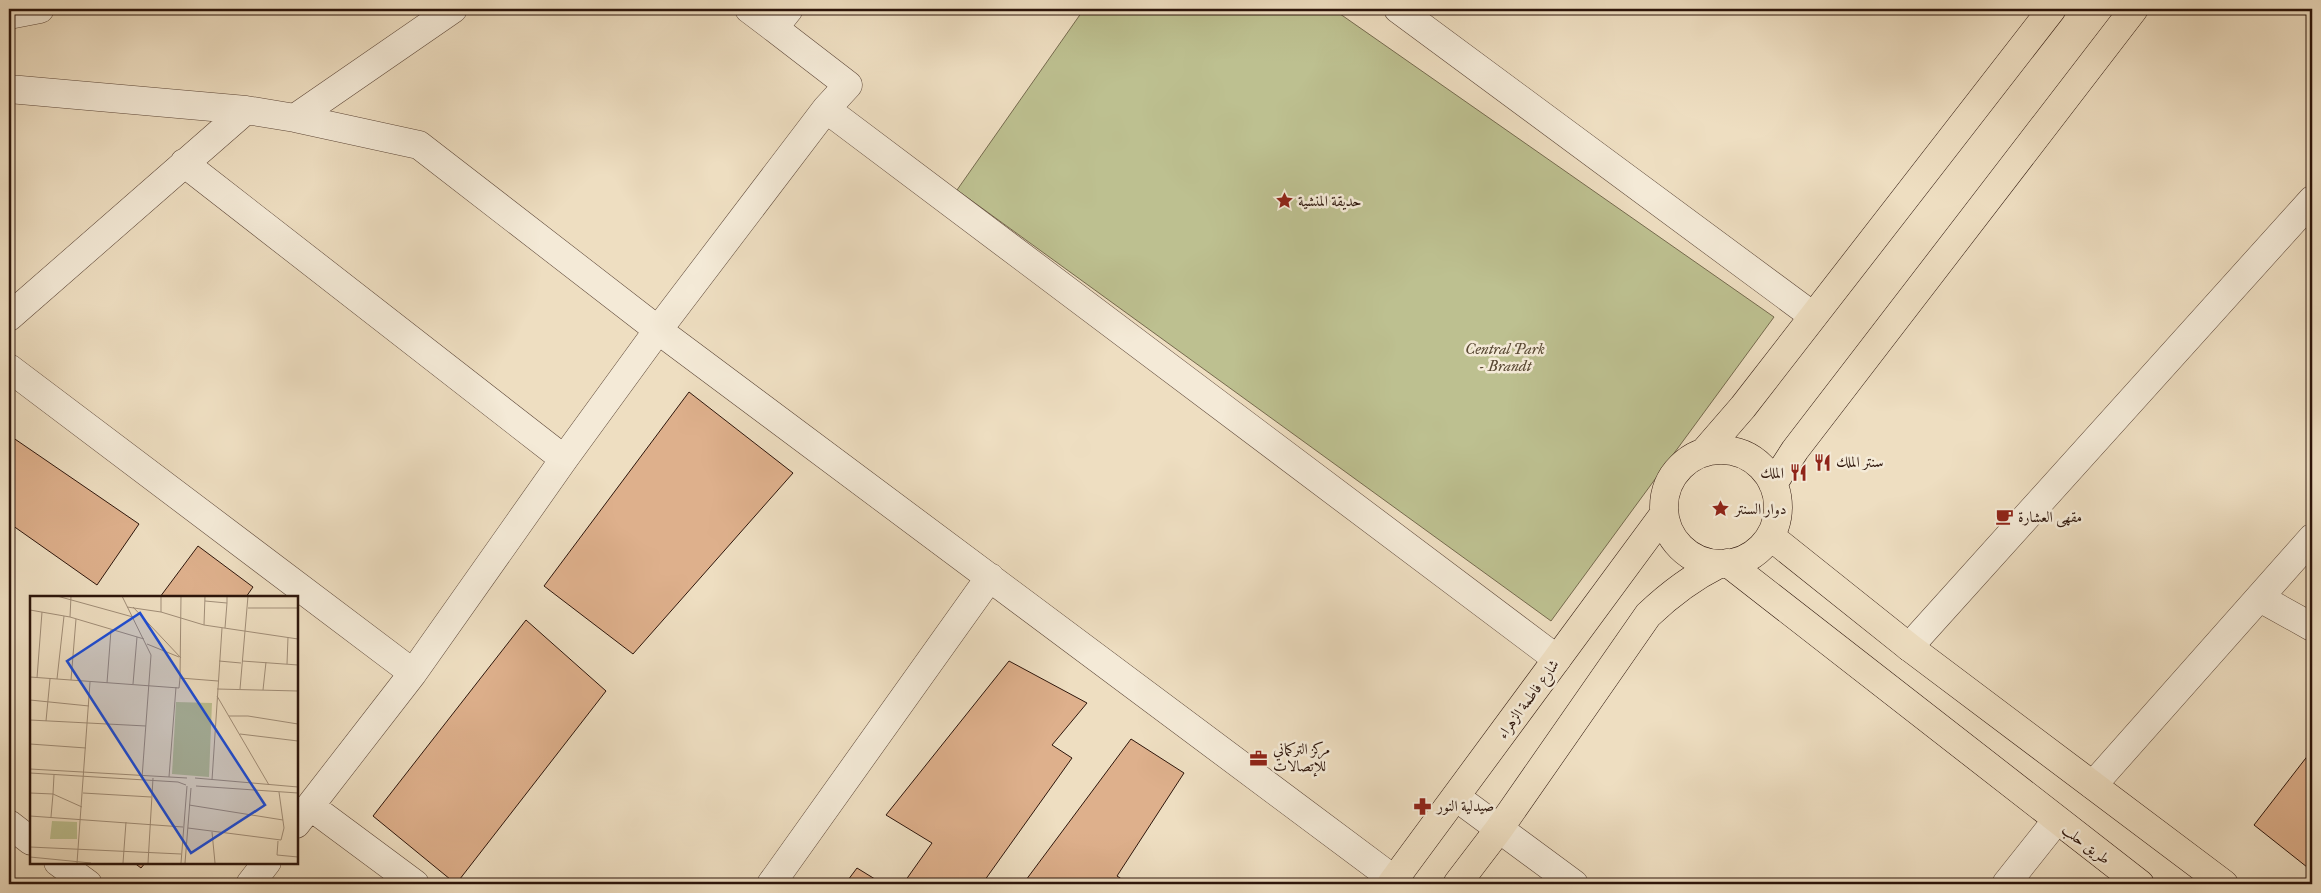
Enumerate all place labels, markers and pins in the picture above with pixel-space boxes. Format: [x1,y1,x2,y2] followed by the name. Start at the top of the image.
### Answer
[1274,191,1294,211] place icon: حديقة المنشية
[1298,192,1362,210] place label: حديقة المنشية
[1812,452,1832,472] restaurant icon: سنتر الملك
[1836,453,1883,471] place label: سنتر الملك
[1788,463,1808,483] restaurant icon: الملك
[1760,464,1784,482] place label: الملك
[1711,499,1731,519] place icon: دوار السنتر
[1733,500,1787,518] place label: دوار السنتر
[1994,507,2014,527] cafe icon: مقهى العشارة
[2018,508,2082,528] place label: مقهى العشارة
[1273,740,1330,777] place label: مركز التركماني للإتصالات
[1249,748,1269,768] office icon: مركز التركماني للإتصالات
[1413,796,1433,816] pharmacy icon: صيدلية النور
[1435,797,1494,815] place label: صيدلية النور

